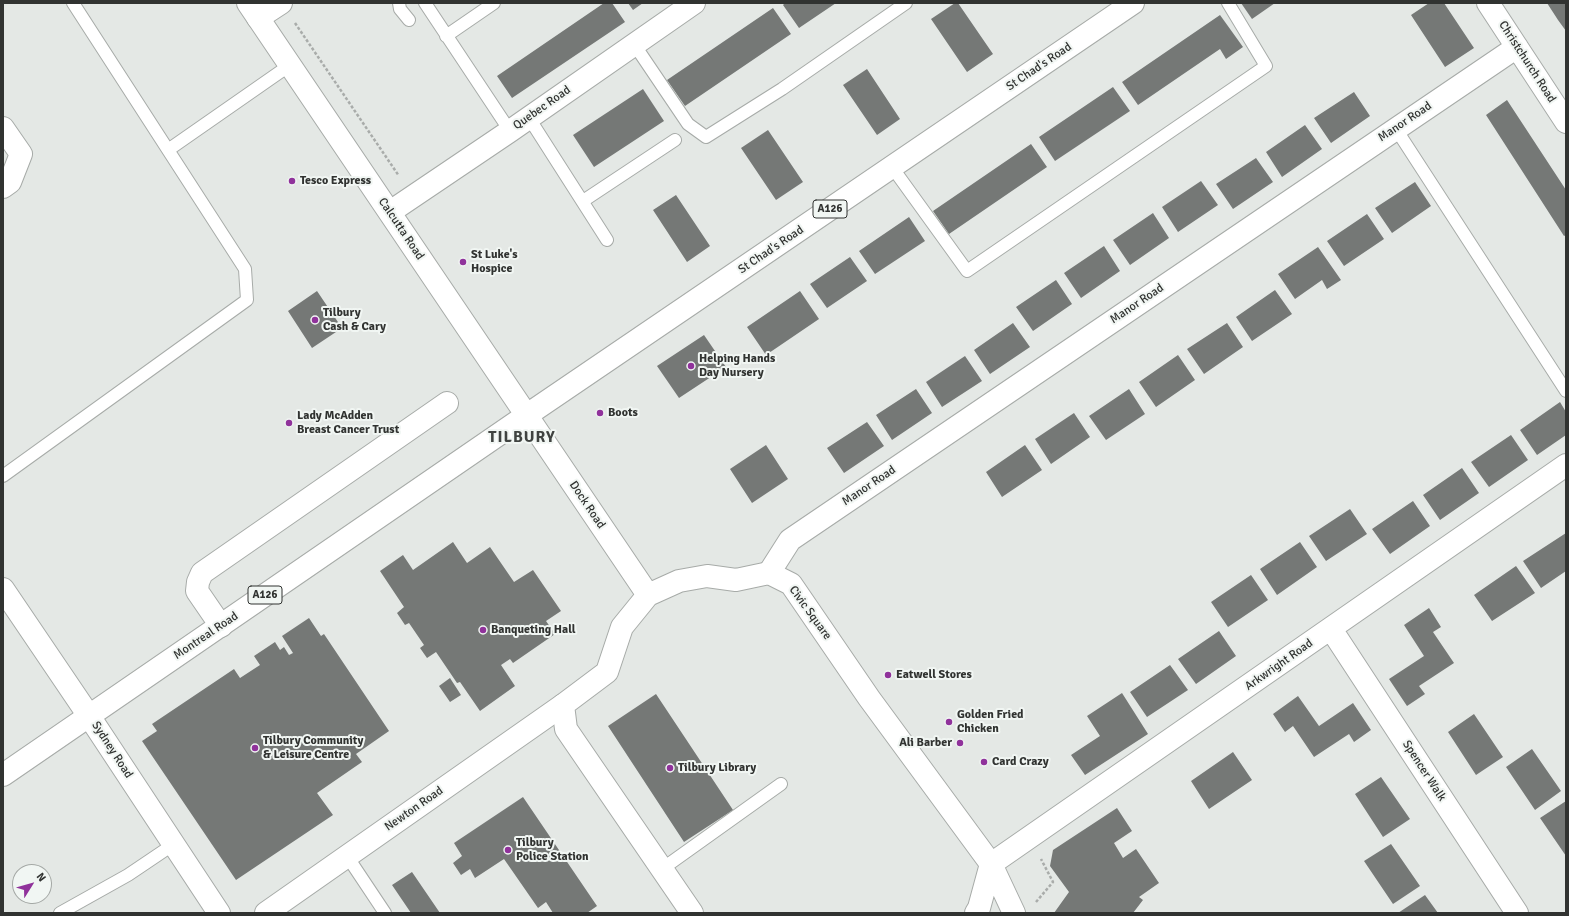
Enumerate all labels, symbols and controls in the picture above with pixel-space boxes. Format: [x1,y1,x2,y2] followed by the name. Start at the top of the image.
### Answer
[1495,18,1559,106] street label: Christchurch Road
[1004,40,1074,94] street label: St Chad's Road
[511,83,573,133] street label: Quebec Road
[1376,99,1434,145] street label: Manor Road
[300,174,371,188] place label: Tesco Express
[287,176,297,186] marker: Tesco Express
[375,195,427,263] street label: Calcutta Road
[813,200,847,218] road number: A126
[736,223,806,277] street label: St Chad's Road
[471,248,518,276] place label: St Luke's Hospice
[458,257,468,267] marker: St Luke's Hospice
[1108,281,1166,327] street label: Manor Road
[323,306,386,334] place label: Tilbury Cash & Cary
[310,315,320,325] marker: Tilbury Cash & Cary
[699,352,775,380] place label: Helping Hands Day Nursery
[686,361,696,371] marker: Helping Hands Day Nursery
[608,406,638,420] place label: Boots
[595,408,605,418] marker: Boots
[297,409,399,437] place label: Lady McAdden Breast Cancer Trust
[284,418,294,428] marker: Lady McAdden Breast Cancer Trust
[488,428,556,448] district label: TILBURY
[840,463,898,509] street label: Manor Road
[566,479,608,531] street label: Dock Road
[786,583,834,643] street label: Civic Square
[248,586,282,604] road number: A126
[171,609,241,663] street label: Montreal Road
[491,623,576,637] place label: Banqueting Hall
[478,625,488,635] marker: Banqueting Hall
[1242,636,1316,694] street label: Arkwright Road
[896,668,972,682] place label: Eatwell Stores
[883,670,893,680] marker: Eatwell Stores
[957,708,1024,736] place label: Golden Fried Chicken
[944,717,954,727] marker: Golden Fried Chicken
[88,719,136,781] street label: Sydney Road
[263,734,363,762] place label: Tilbury Community & Leisure Centre
[899,736,952,750] place label: Ali Barber
[955,738,965,748] marker: Ali Barber
[1399,738,1449,804] street label: Spencer Walk
[250,743,260,753] marker: Tilbury Community & Leisure Centre
[992,755,1049,769] place label: Card Crazy
[979,757,989,767] marker: Card Crazy
[678,761,756,775] place label: Tilbury Library
[665,763,675,773] marker: Tilbury Library
[382,784,446,834] street label: Newton Road
[516,836,589,864] place label: Tilbury Police Station
[503,845,513,855] marker: Tilbury Police Station
[12,864,52,904] north arrow
[34,870,49,884] text: N

